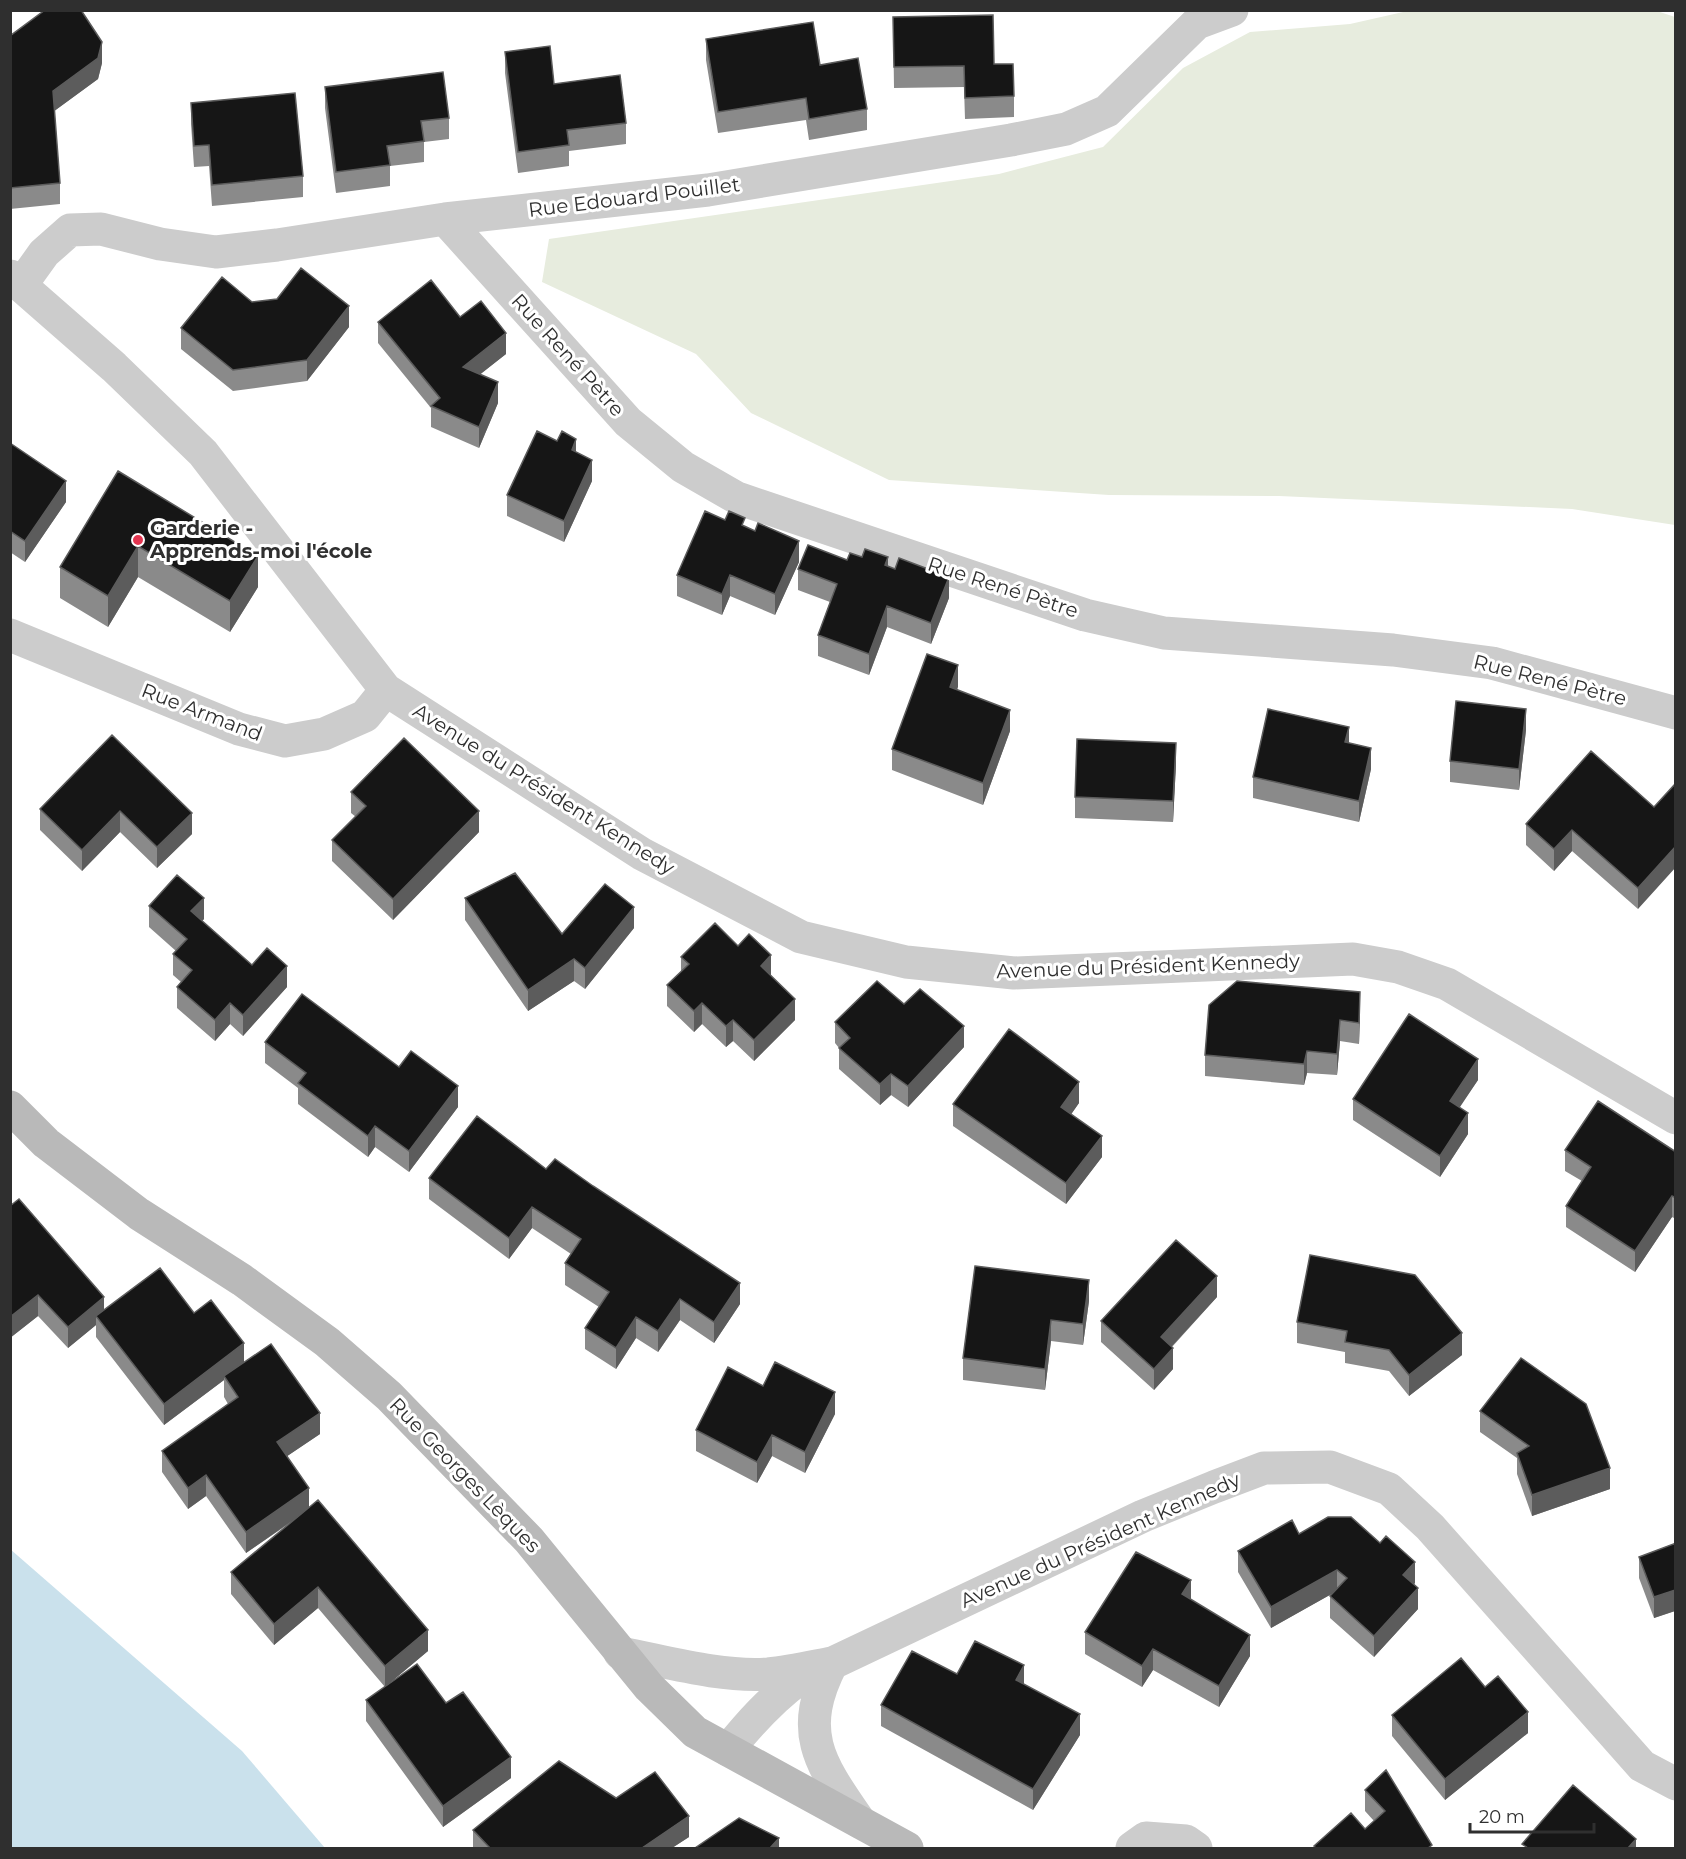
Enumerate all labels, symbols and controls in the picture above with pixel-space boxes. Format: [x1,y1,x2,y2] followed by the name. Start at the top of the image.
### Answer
[527,172,741,222] street label: Rue Edouard Pouillet
[507,289,629,421] street label: Rue René Pètre
[149,516,372,563] place label: Garderie - Apprends-moi l'école
[131,533,145,547] marker: Garderie - Apprends-moi l'école
[925,551,1081,623] street label: Rue René Pètre
[1471,649,1629,711] street label: Rue René Pètre
[138,678,266,746] street label: Rue Armand
[409,698,679,880] street label: Avenue du Président Kennedy
[996,949,1300,983] street label: Avenue du Président Kennedy
[385,1392,545,1558] street label: Rue Georges Lèques
[956,1467,1244,1613] street label: Avenue du Président Kennedy
[1470,1796,1594,1834] scale bar
[1479,1806,1525,1828] text: 20 m

